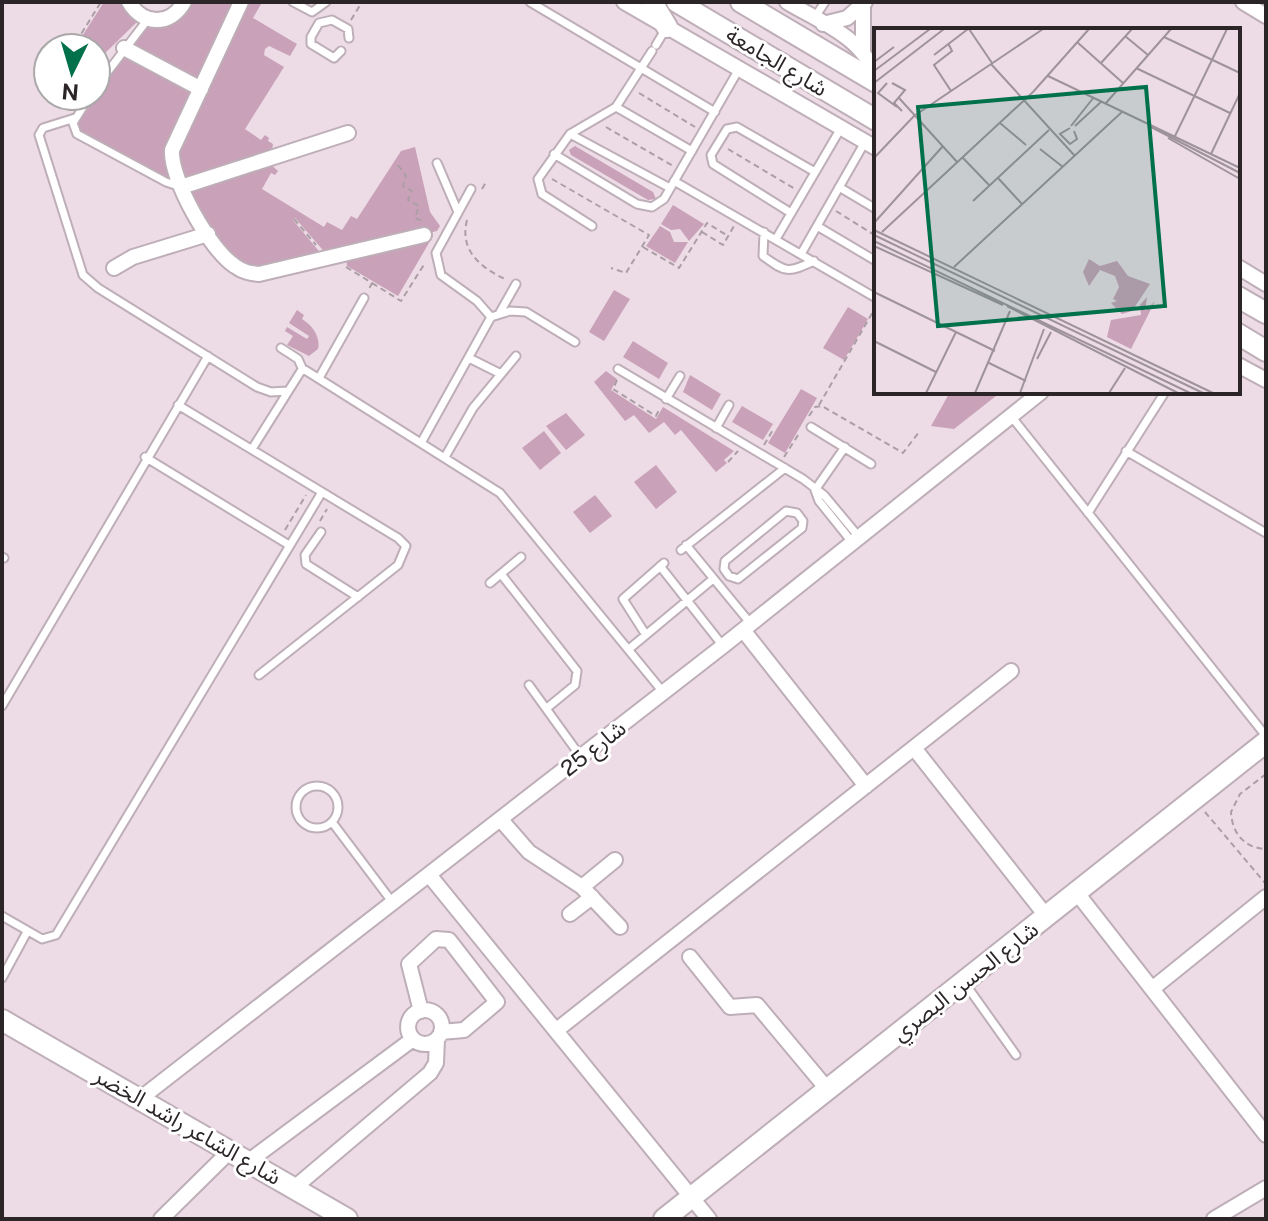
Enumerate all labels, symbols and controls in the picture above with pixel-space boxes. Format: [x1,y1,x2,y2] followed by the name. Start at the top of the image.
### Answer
[720,21,832,105] street label: شارع الجامعة
[874,28,1240,394] inset map
[32,32,112,112] north arrow
[61,78,80,106] text: N
[555,715,633,785] street label: شارع 25
[887,916,1046,1049] street label: شارع الحسن البصري
[87,1061,286,1193] street label: شارع الشاعر راشد الخضر

